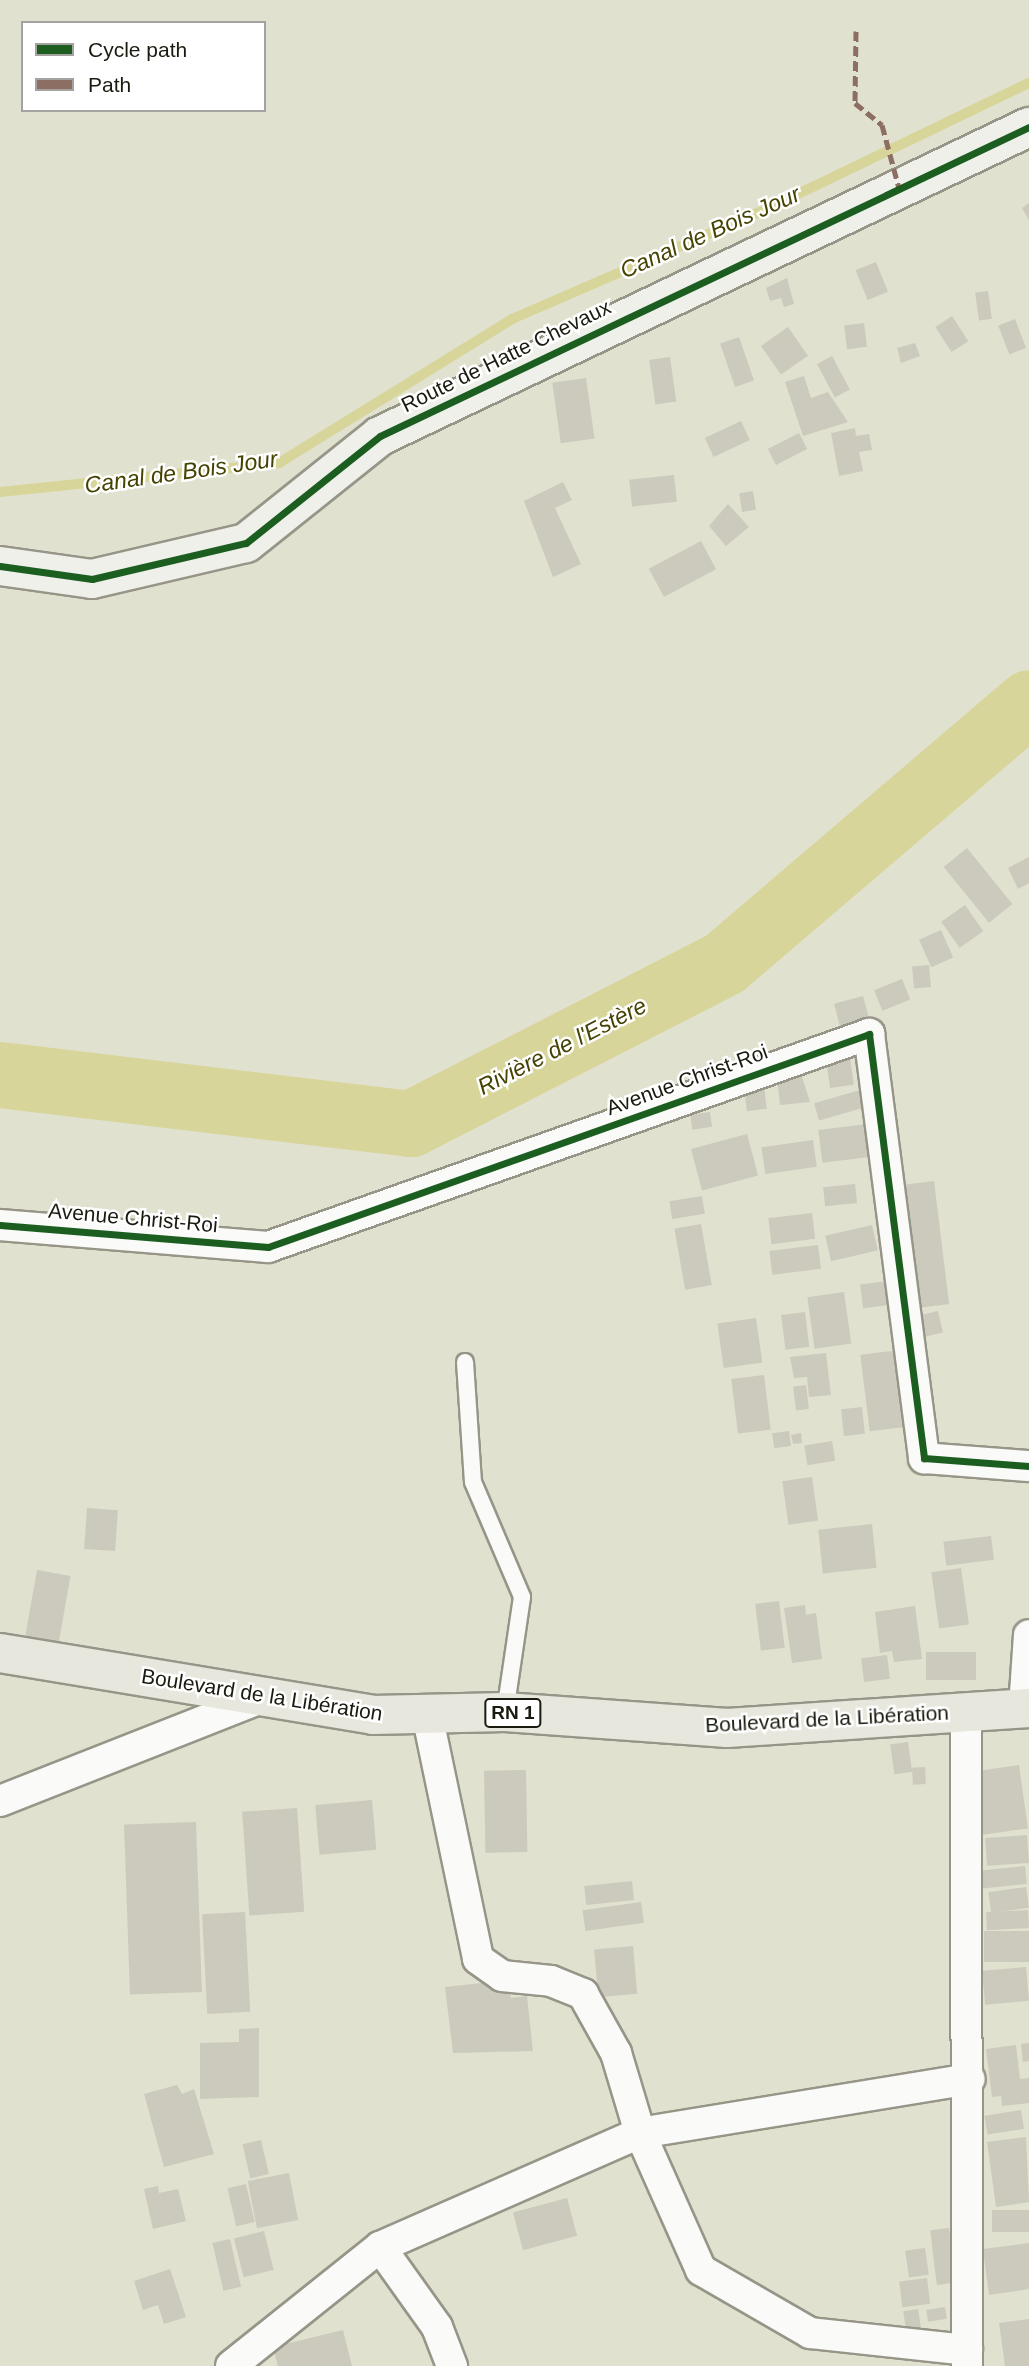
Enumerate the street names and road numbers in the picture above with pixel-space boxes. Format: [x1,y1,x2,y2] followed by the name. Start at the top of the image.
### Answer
[397,294,615,418] street label: Route de Hatte Chevaux
[603,1039,771,1121] street label: Avenue Christ-Roi
[47,1198,219,1238] street label: Avenue Christ-Roi
[140,1663,384,1727] street label: Boulevard de la Libération
[483,1698,543,1728] road number: RN 1
[705,1700,949,1738] street label: Boulevard de la Libération

